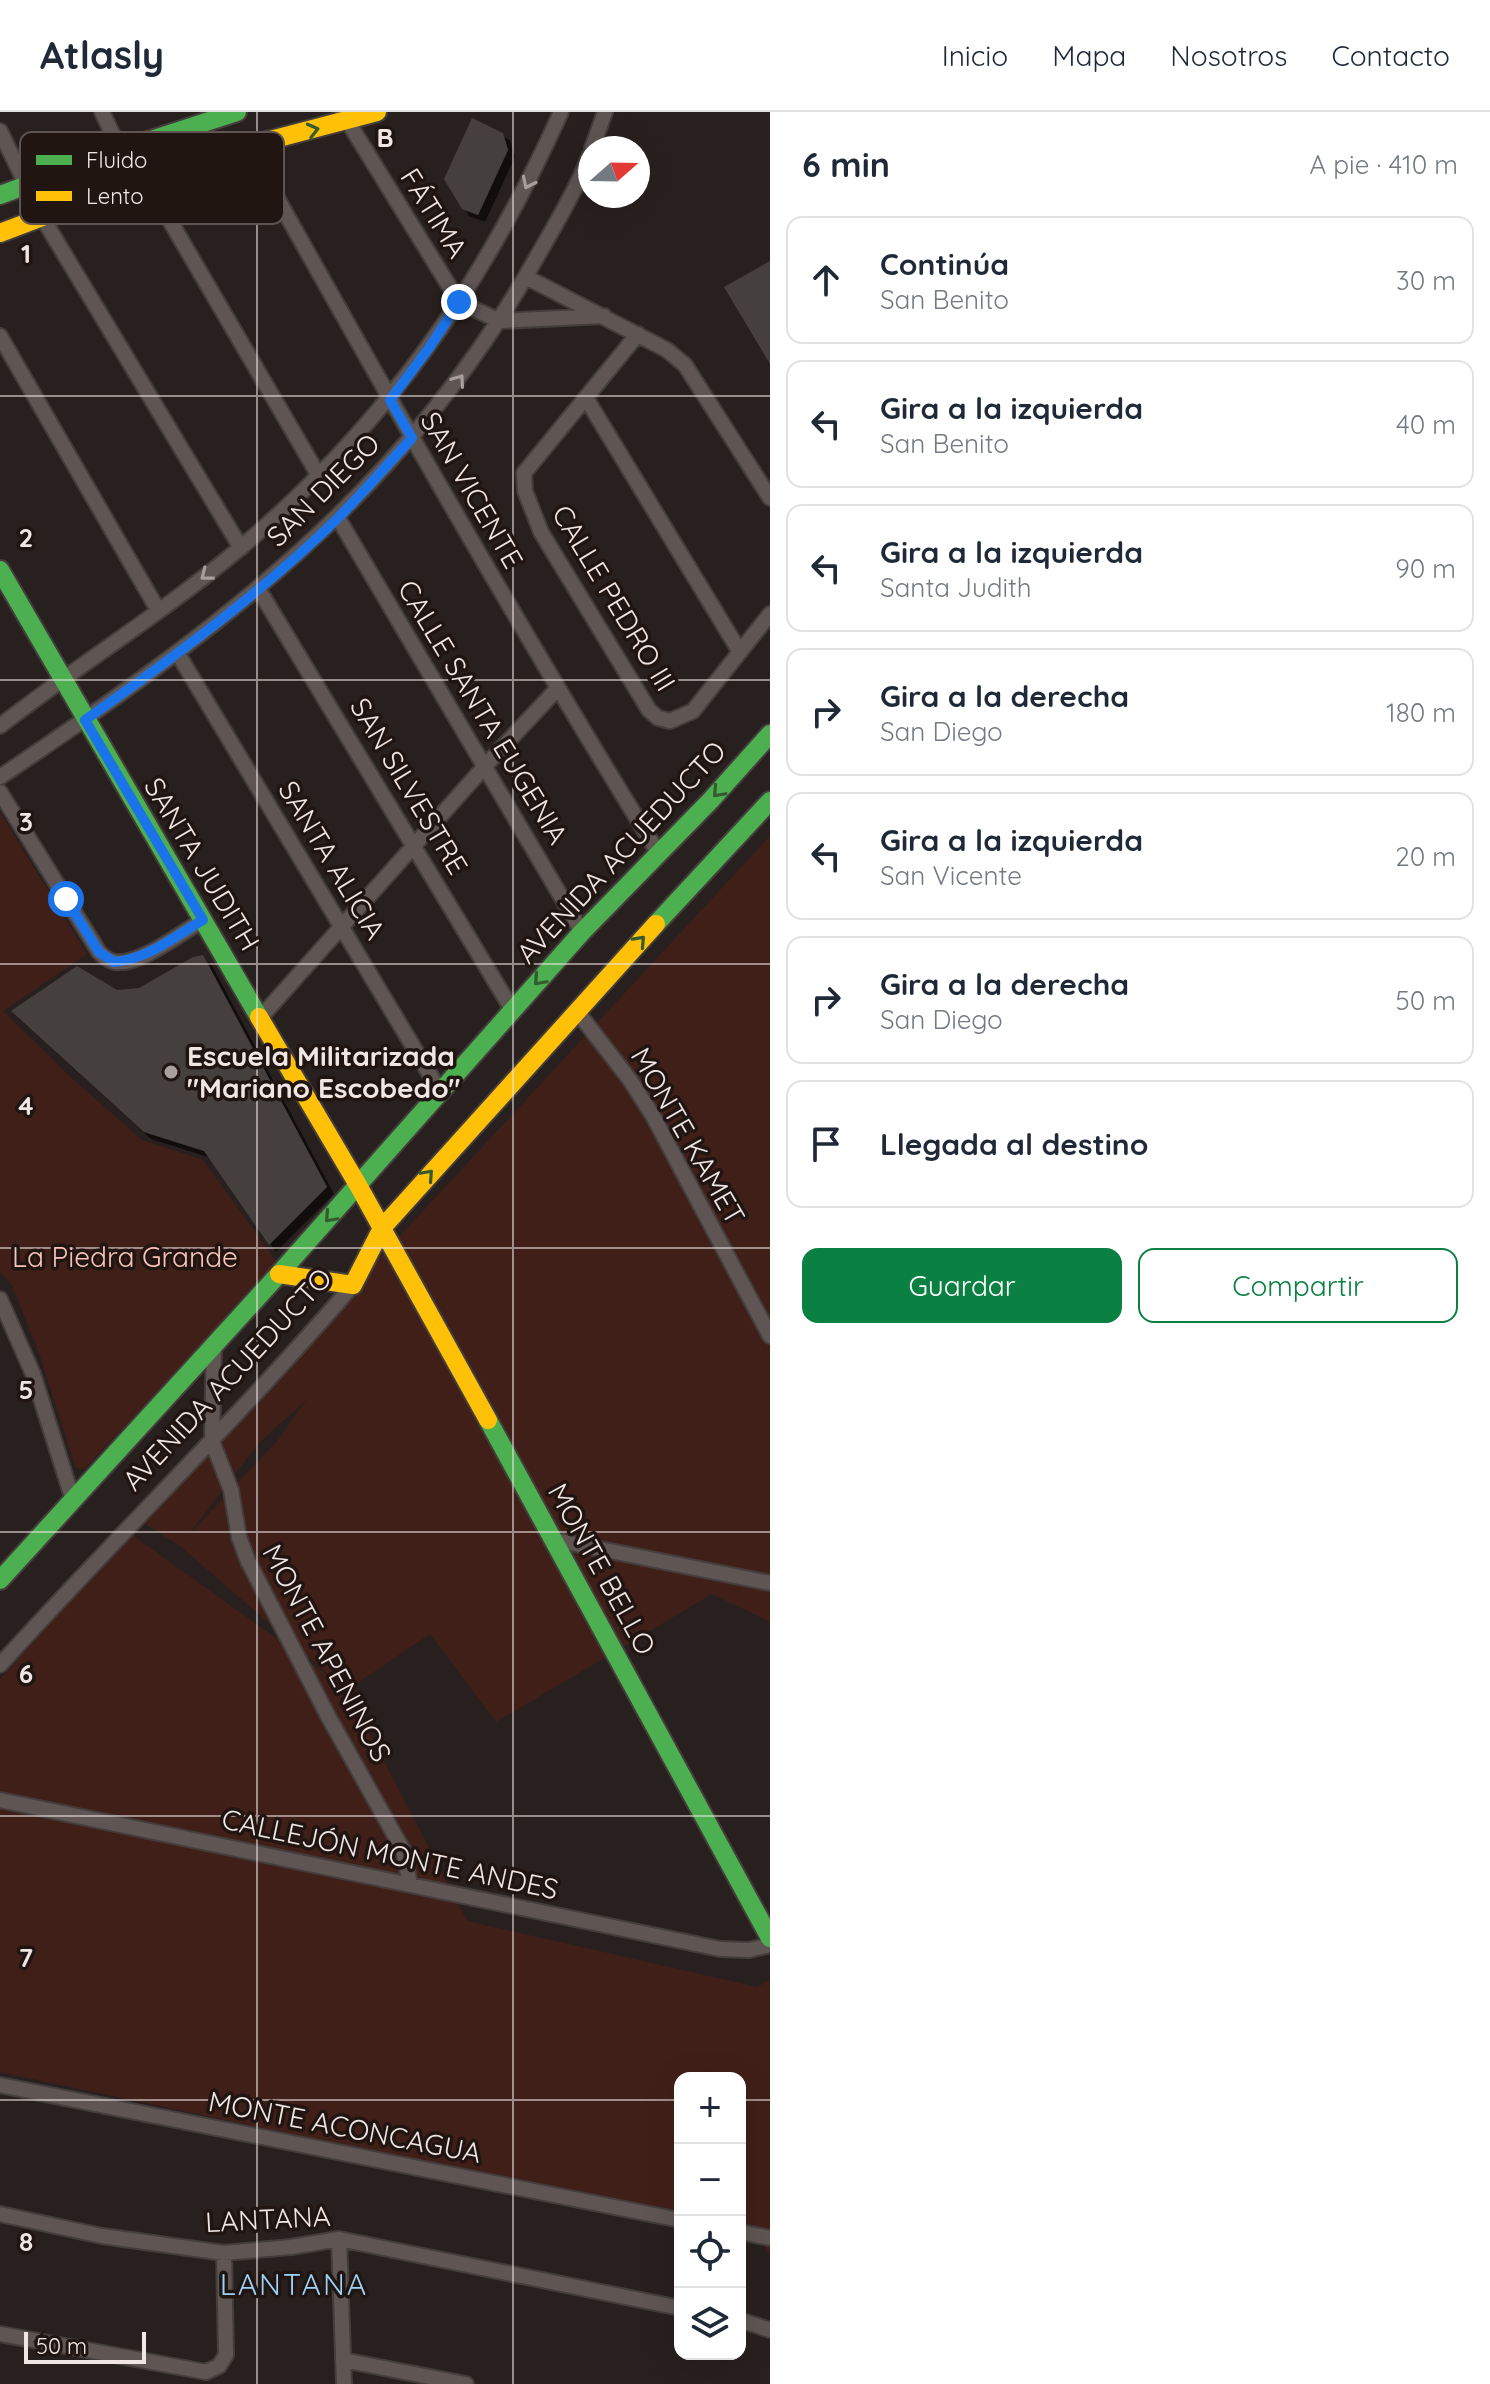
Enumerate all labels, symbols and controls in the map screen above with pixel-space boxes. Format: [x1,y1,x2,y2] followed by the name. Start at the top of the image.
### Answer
[40,31,164,79] text: Atlasly
[942,38,1008,73] text: Inicio
[1052,38,1126,73] text: Mapa
[1170,38,1287,73] text: Nosotros
[1331,38,1450,73] text: Contacto
[376,121,394,154] text: B
[306,122,319,139] one-way arrow
[20,132,284,224] legend
[578,136,650,208] north arrow
[802,143,890,186] text: 6 min
[86,146,147,174] text: Fluido
[1309,148,1458,181] text: A pie · 410 m
[393,161,476,264] street label: FÁTIMA
[522,174,538,189] one-way arrow
[86,182,144,210] text: Lento
[21,237,31,270] text: 1
[880,245,1009,283] text: Continúa
[804,258,848,302] icon: ahead
[1396,264,1456,297] text: 30 m
[880,283,1009,316] text: San Benito
[441,284,477,320] route end
[449,374,464,388] one-way arrow
[880,389,1143,427] text: Gira a la izquierda
[804,402,848,446] icon: left
[414,405,531,574] street label: SAN VICENTE
[1396,408,1456,441] text: 40 m
[259,426,387,554] street label: SAN DIEGO
[880,427,1009,460] text: San Benito
[545,498,684,697] street label: CALLE PEDRO III
[19,521,33,554] text: 2
[880,533,1143,571] text: Gira a la izquierda
[804,546,848,590] icon: left
[1395,552,1456,585] text: 90 m
[201,565,215,580] one-way arrow
[880,571,1032,604] text: Santa Judith
[391,573,576,850] street label: CALLE SANTA EUGENIA
[880,677,1129,715] text: Gira a la derecha
[804,690,848,734] icon: right
[343,691,476,880] street label: SAN SILVESTRE
[1386,696,1456,729] text: 180 m
[880,715,1003,748] text: San Diego
[508,733,733,970] street label: AVENIDA ACUEDUCTO
[137,771,268,957] street label: SANTA JUDITH
[271,774,394,945] street label: SANTA ALICIA
[713,782,728,797] one-way arrow
[19,805,33,838] text: 3
[880,821,1143,859] text: Gira a la izquierda
[804,834,848,878] icon: left
[1395,840,1456,873] text: 20 m
[880,859,1022,892] text: San Vicente
[48,881,84,917] route start
[631,936,646,950] one-way arrow
[880,965,1129,1003] text: Gira a la derecha
[535,971,549,986] one-way arrow
[804,978,848,1022] icon: right
[1396,984,1456,1017] text: 50 m
[880,1003,1003,1036] text: San Diego
[187,1038,461,1105] place label: Escuela Militarizada "Mariano Escobedo"
[624,1041,753,1230] street label: MONTE KAMET
[162,1063,180,1081] marker: Escuela Militarizada "Mariano Escobedo"
[18,1089,34,1122] text: 4
[804,1122,848,1166] icon: arrive
[880,1125,1148,1163] text: Llegada al destino
[418,1170,433,1185] one-way arrow
[324,1208,339,1222] one-way arrow
[12,1239,238,1274] park label: La Piedra Grande
[802,1248,1122,1323] button: Guardar
[1138,1248,1458,1323] button: Compartir
[114,1260,339,1497] street label: AVENIDA ACUEDUCTO
[19,1373,33,1406] text: 5
[541,1477,664,1661] street label: MONTE BELLO
[255,1538,399,1767] street label: MONTE APENINOS
[19,1657,33,1690] text: 6
[219,1801,562,1906] street label: CALLEJÓN MONTE ANDES
[19,1941,33,1974] text: 7
[674,2072,746,2360] map controls
[674,2072,746,2144] button: +
[206,2083,484,2170] street label: MONTE ACONCAGUA
[674,2144,746,2216] button: −
[204,2198,332,2239] street label: LANTANA
[674,2216,746,2288] button: locate
[19,2225,33,2258] text: 8
[220,2265,368,2303] district label: LANTANA
[674,2288,746,2360] button: layers
[24,2328,146,2364] scale bar
[36,2332,87,2360] text: 50 m

